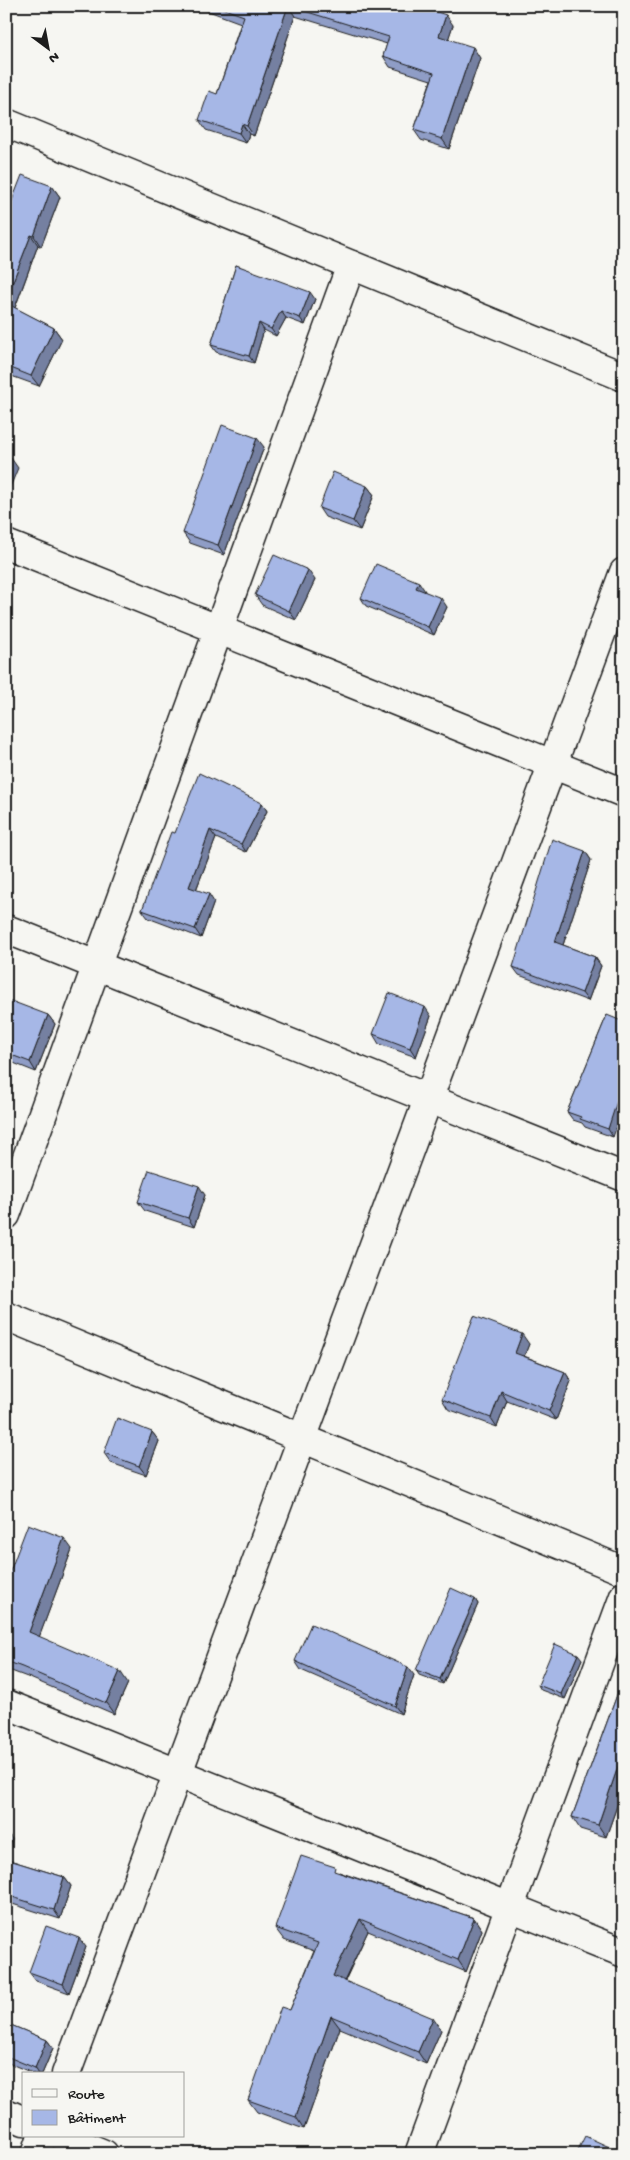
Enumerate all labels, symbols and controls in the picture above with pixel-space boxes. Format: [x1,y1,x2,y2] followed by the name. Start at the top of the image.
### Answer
[22,22,72,72] north arrow
[45,47,62,67] text: N
[22,2072,185,2138] legend
[68,2086,105,2104] text: Route
[67,2110,127,2128] text: Bâtiment

